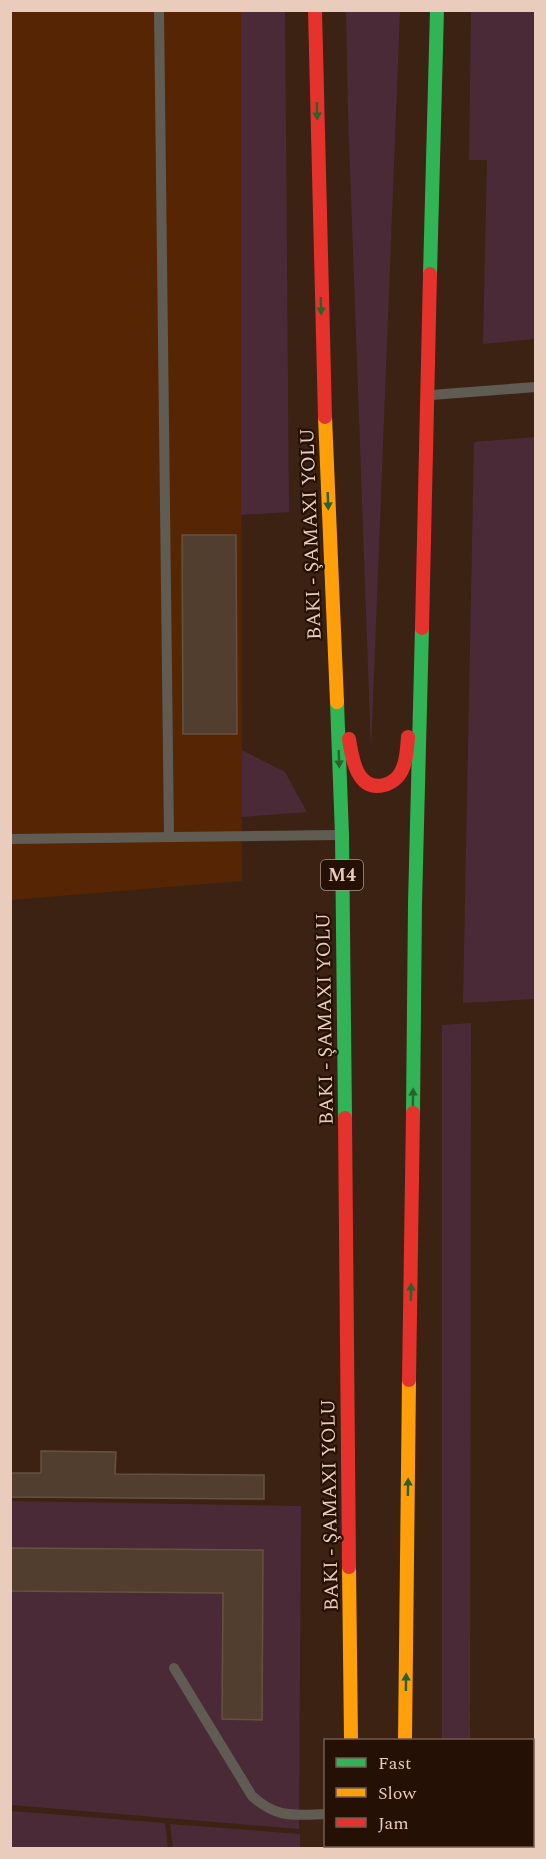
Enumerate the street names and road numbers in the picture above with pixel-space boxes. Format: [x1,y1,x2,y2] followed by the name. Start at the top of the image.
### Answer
[292,427,330,641] street label: BAKI - ŞAMAXI YOLU
[321,860,363,890] road number: M4
[308,913,342,1125] street label: BAKI - ŞAMAXI YOLU
[313,1399,347,1611] street label: BAKI - ŞAMAXI YOLU

